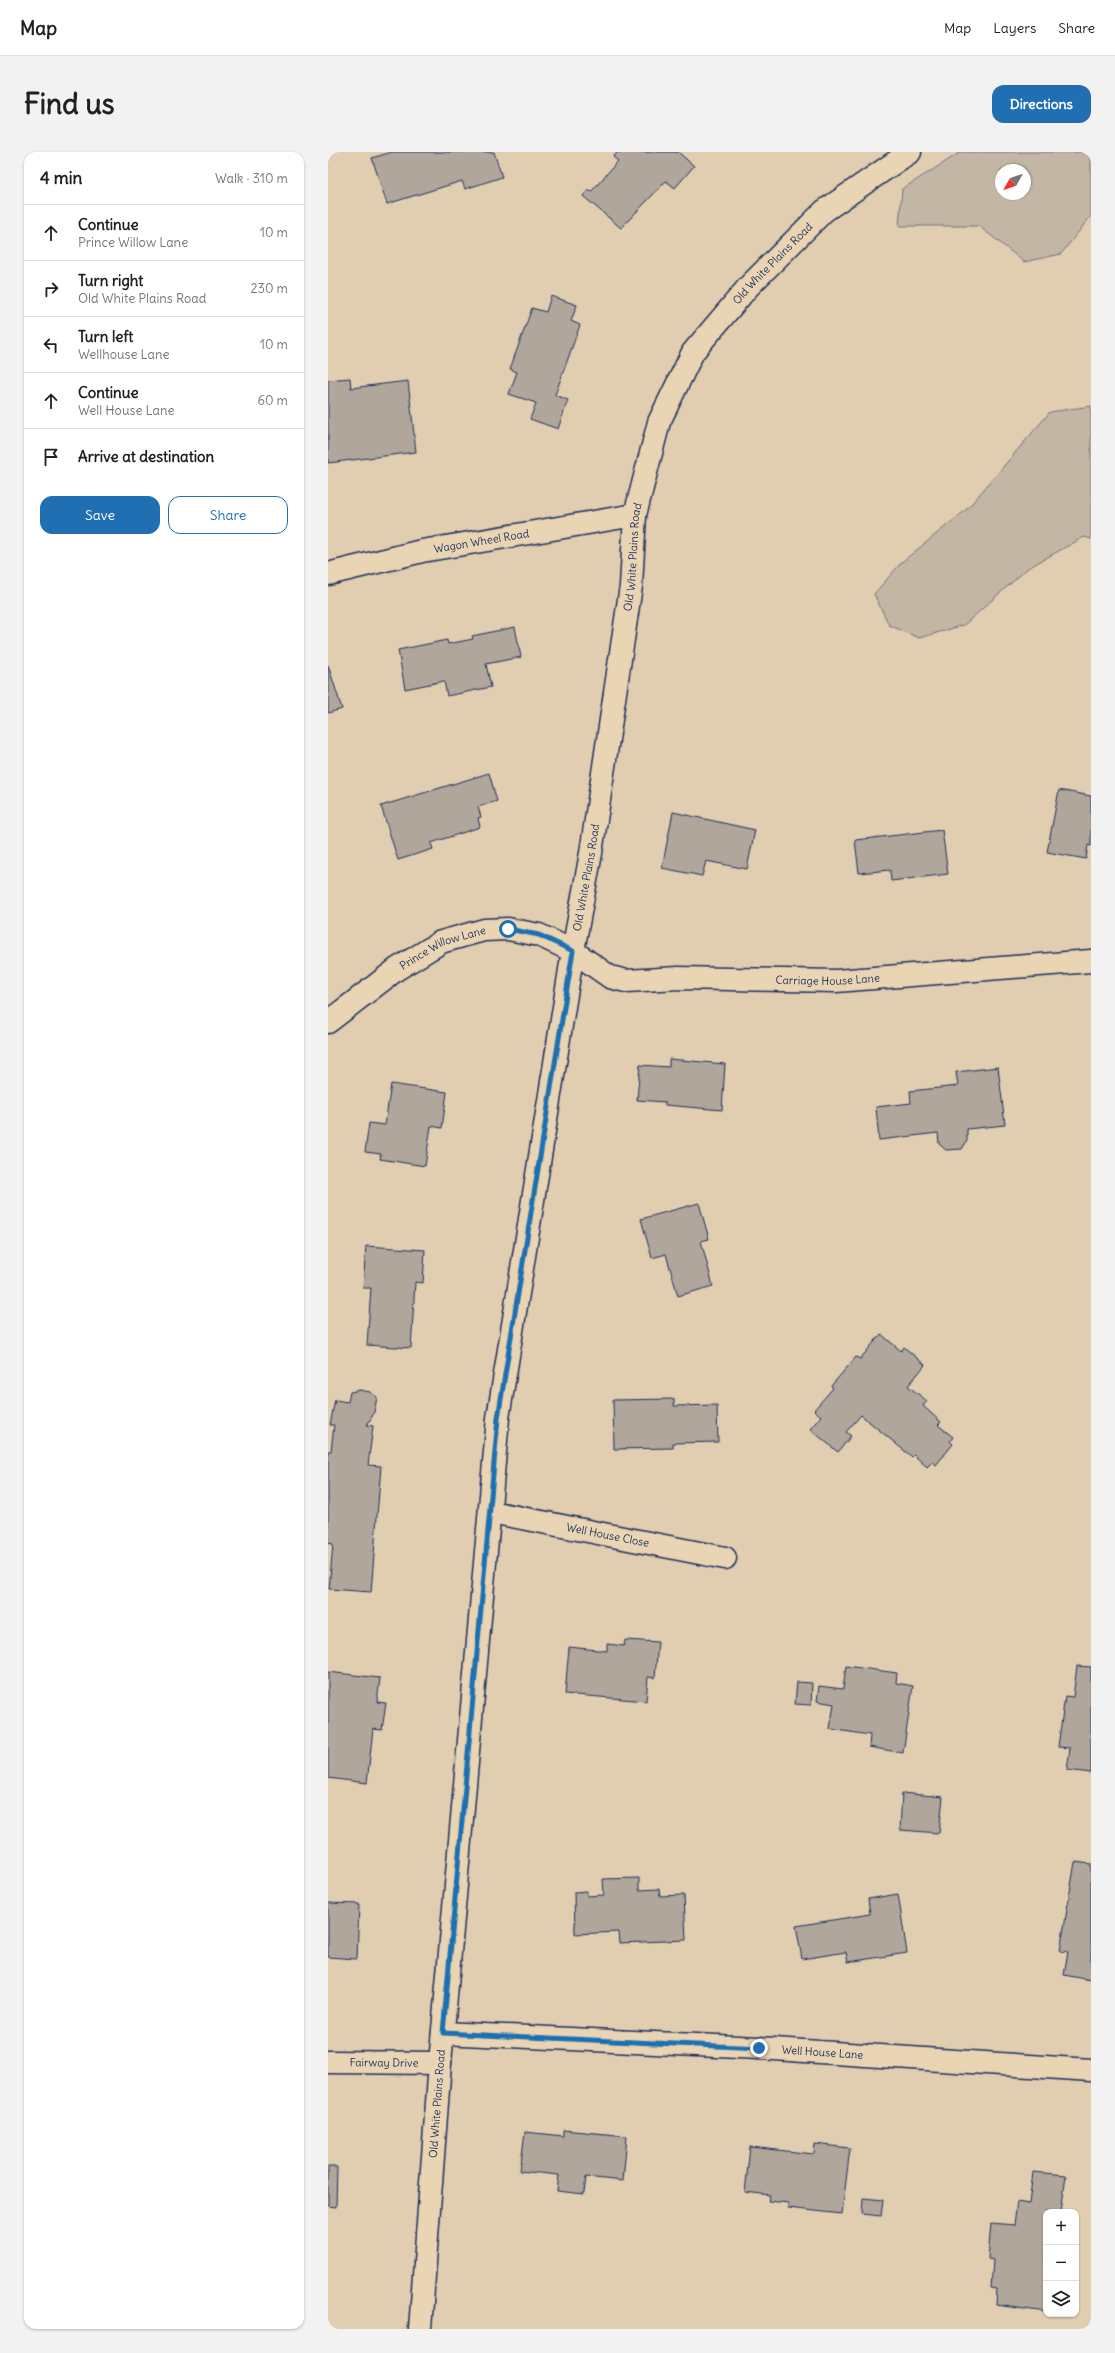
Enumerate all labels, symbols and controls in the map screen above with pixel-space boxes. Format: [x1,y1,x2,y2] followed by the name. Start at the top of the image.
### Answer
[20,16,57,40] text: Map
[944,19,971,37] text: Map
[993,19,1036,37] text: Layers
[1058,19,1095,37] text: Share
[992,85,1091,123] button: Directions
[24,86,115,122] text: Find us
[995,164,1031,200] north arrow
[40,167,82,189] text: 4 min
[215,170,288,187] text: Walk · 310 m
[78,215,139,234] text: Continue
[730,219,816,307] street label: Old White Plains Road
[40,222,62,244] icon: ahead
[260,224,288,241] text: 10 m
[78,234,188,251] text: Prince Willow Lane
[78,271,143,290] text: Turn right
[40,278,62,300] icon: right
[250,280,288,297] text: 230 m
[78,290,206,307] text: Old White Plains Road
[78,327,133,346] text: Turn left
[40,334,62,356] icon: left
[260,336,288,353] text: 10 m
[78,346,170,363] text: Wellhouse Lane
[78,383,139,402] text: Continue
[40,390,62,412] icon: ahead
[257,392,288,409] text: 60 m
[78,402,174,419] text: Well House Lane
[40,446,62,468] icon: arrive
[78,447,214,466] text: Arrive at destination
[40,496,160,534] button: Save
[168,496,288,534] button: Share
[620,501,645,612] street label: Old White Plains Road
[433,526,531,556] street label: Wagon Wheel Road
[570,822,602,932] street label: Old White Plains Road
[499,920,517,938] route start
[397,923,487,973] street label: Prince Willow Lane
[775,971,880,988] street label: Carriage House Lane
[565,1520,650,1550] street label: Well House Close
[750,2039,768,2057] route end
[781,2043,864,2062] street label: Well House Lane
[426,2048,448,2158] street label: Old White Plains Road
[350,2055,419,2070] street label: Fairway Drive
[1043,2209,1079,2317] map controls
[1043,2209,1079,2245] button: +
[1043,2245,1079,2281] button: −
[1043,2281,1079,2317] button: layers

